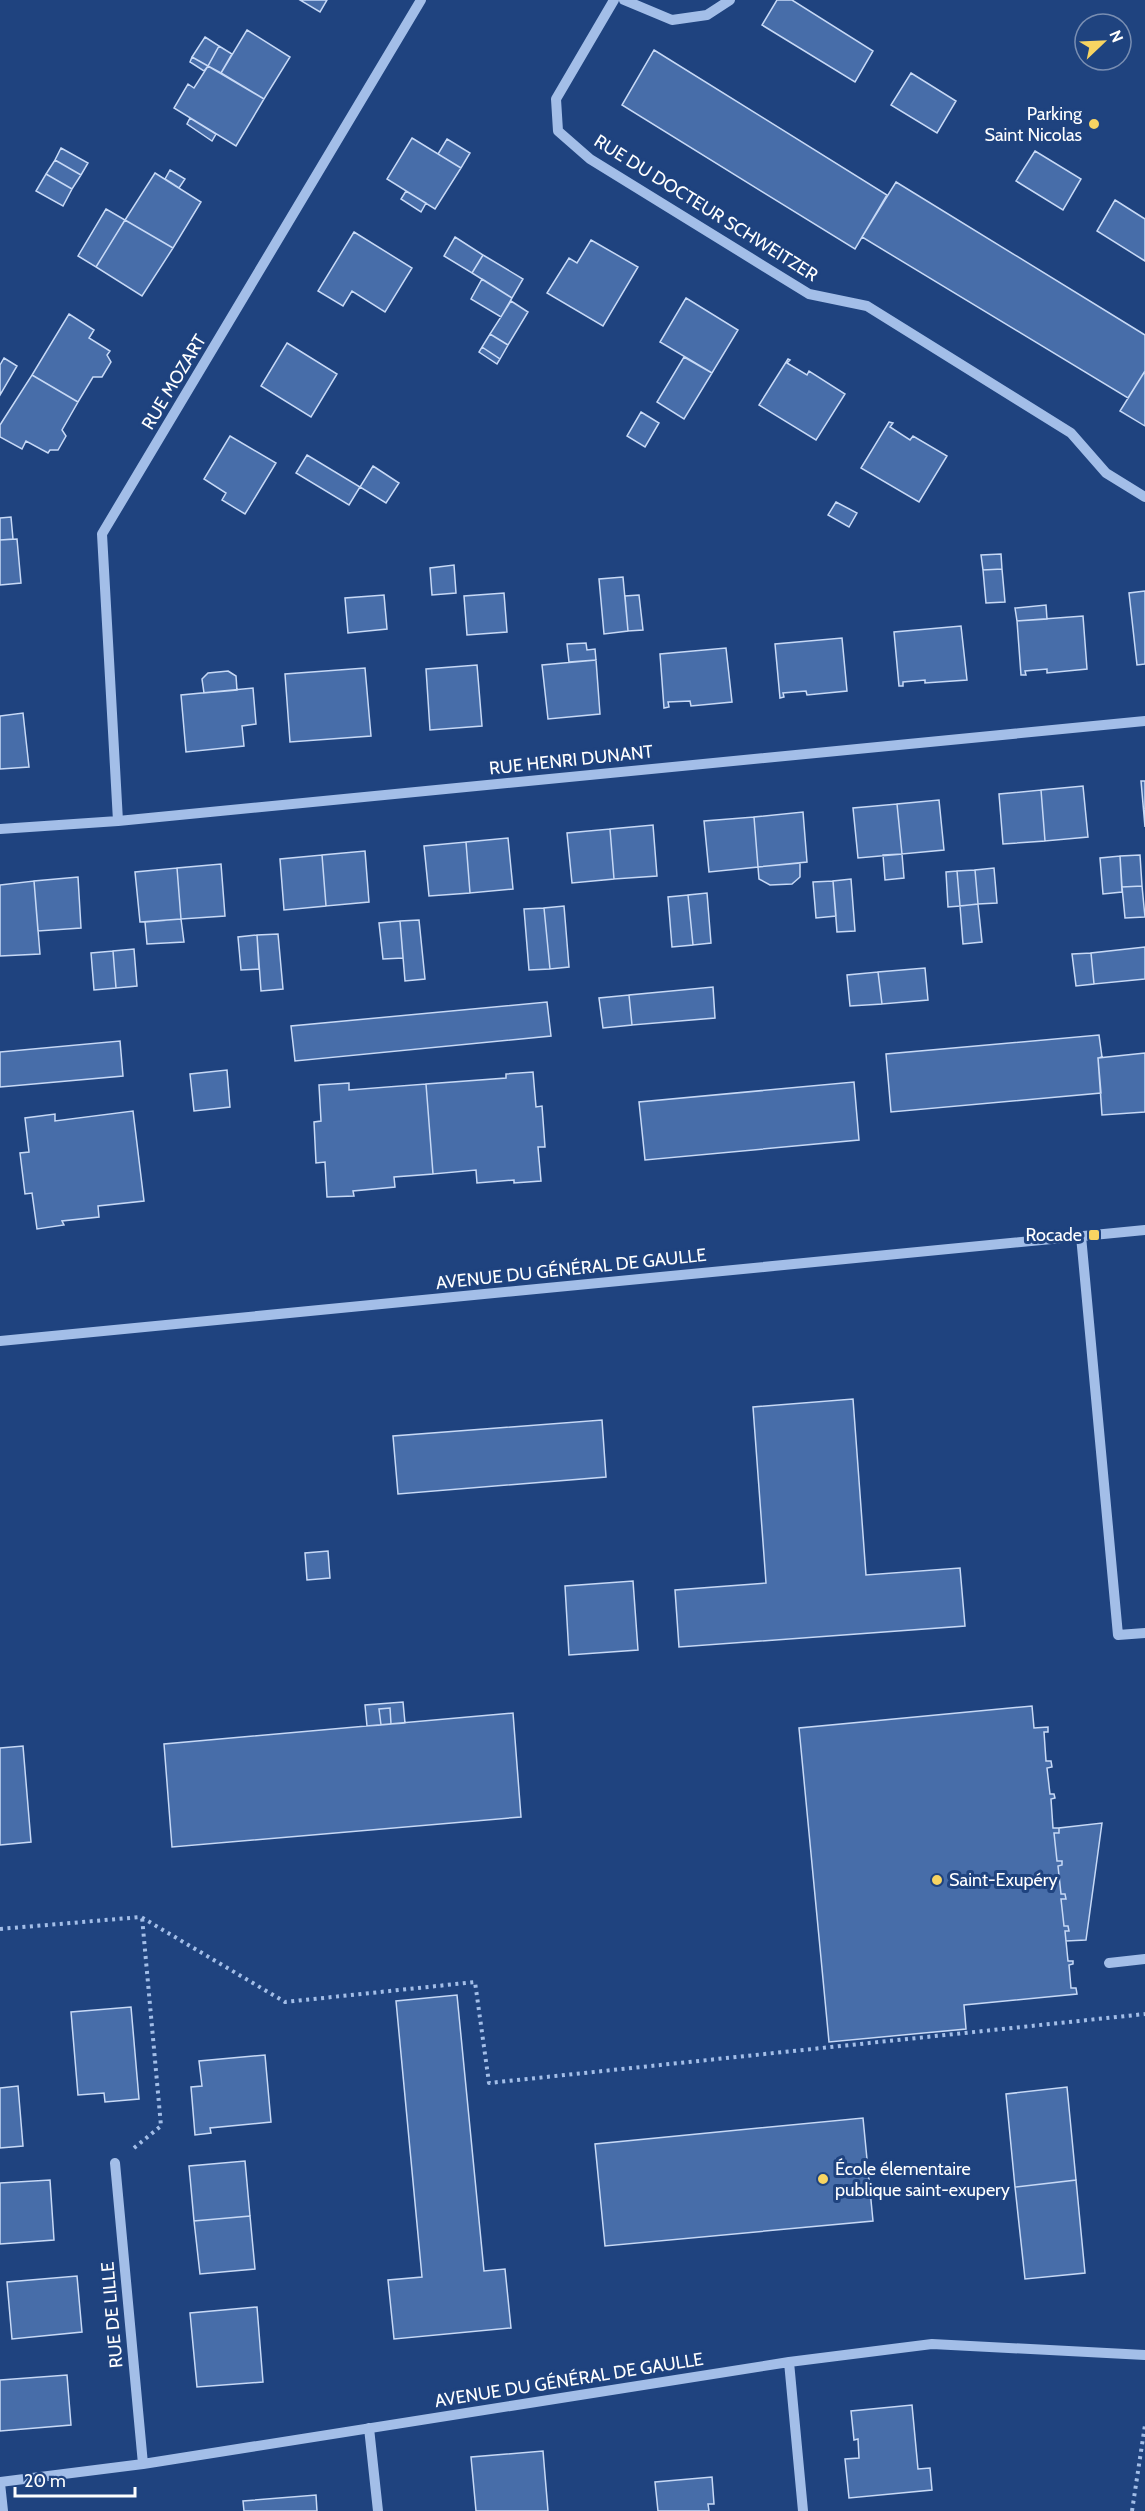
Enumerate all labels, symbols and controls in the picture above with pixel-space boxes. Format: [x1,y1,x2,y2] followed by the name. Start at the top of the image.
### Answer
[1073,12,1133,72] north arrow
[1105,27,1127,45] text: N
[984,103,1083,146] place label: Parking Saint Nicolas
[1087,117,1101,131] marker: Parking Saint Nicolas
[590,130,822,286] street label: RUE DU DOCTEUR SCHWEITZER
[137,330,211,434] street label: RUE MOZART
[488,740,655,780] street label: RUE HENRI DUNANT
[1026,1224,1082,1246] place label: Rocade
[1087,1228,1101,1242] marker: Rocade
[435,1244,707,1294] street label: AVENUE DU GÉNÉRAL DE GAULLE
[949,1869,1058,1891] place label: Saint-Exupéry
[930,1873,944,1887] marker: Saint-Exupéry
[835,2158,1010,2201] place label: École élementaire publique saint-exupery
[816,2172,830,2186] marker: École élementaire publique saint-exupery
[96,2261,128,2369] street label: RUE DE LILLE
[433,2348,705,2412] street label: AVENUE DU GÉNÉRAL DE GAULLE
[15,2460,135,2498] scale bar
[24,2470,66,2492] text: 20 m

